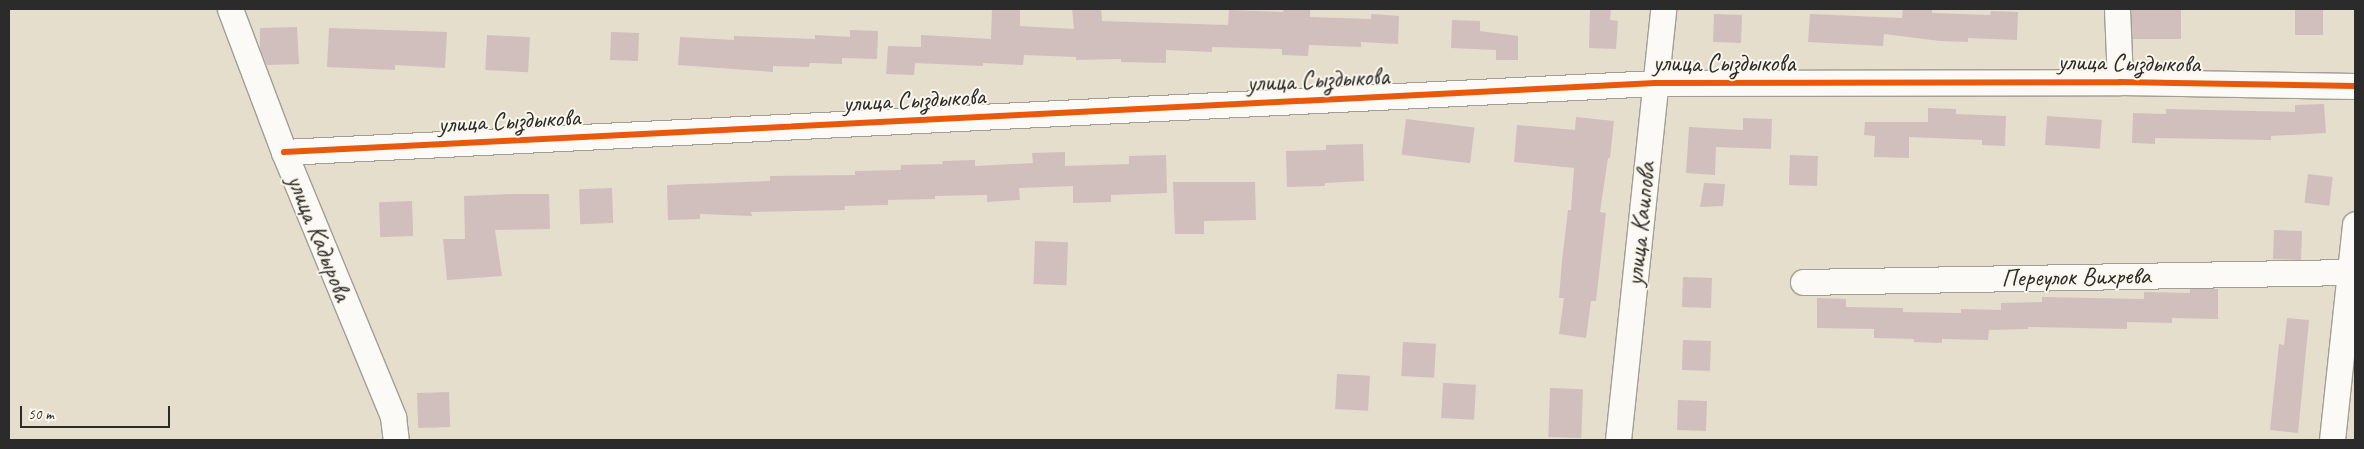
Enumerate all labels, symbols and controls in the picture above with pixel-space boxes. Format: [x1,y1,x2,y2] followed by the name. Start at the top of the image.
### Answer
[2057,47,2201,79] street label: улица Сыздыкова
[1653,48,1795,78] street label: улица Сыздыкова
[1246,61,1390,99] street label: улица Сыздыкова
[842,81,986,119] street label: улица Сыздыкова
[437,102,581,140] street label: улица Сыздыкова
[1620,161,1662,287] street label: улица Каипова
[280,170,358,306] street label: улица Кадырова
[2002,261,2150,293] street label: Переулок Вихрева
[22,396,172,428] scale bar
[28,405,54,424] text: 50 m

